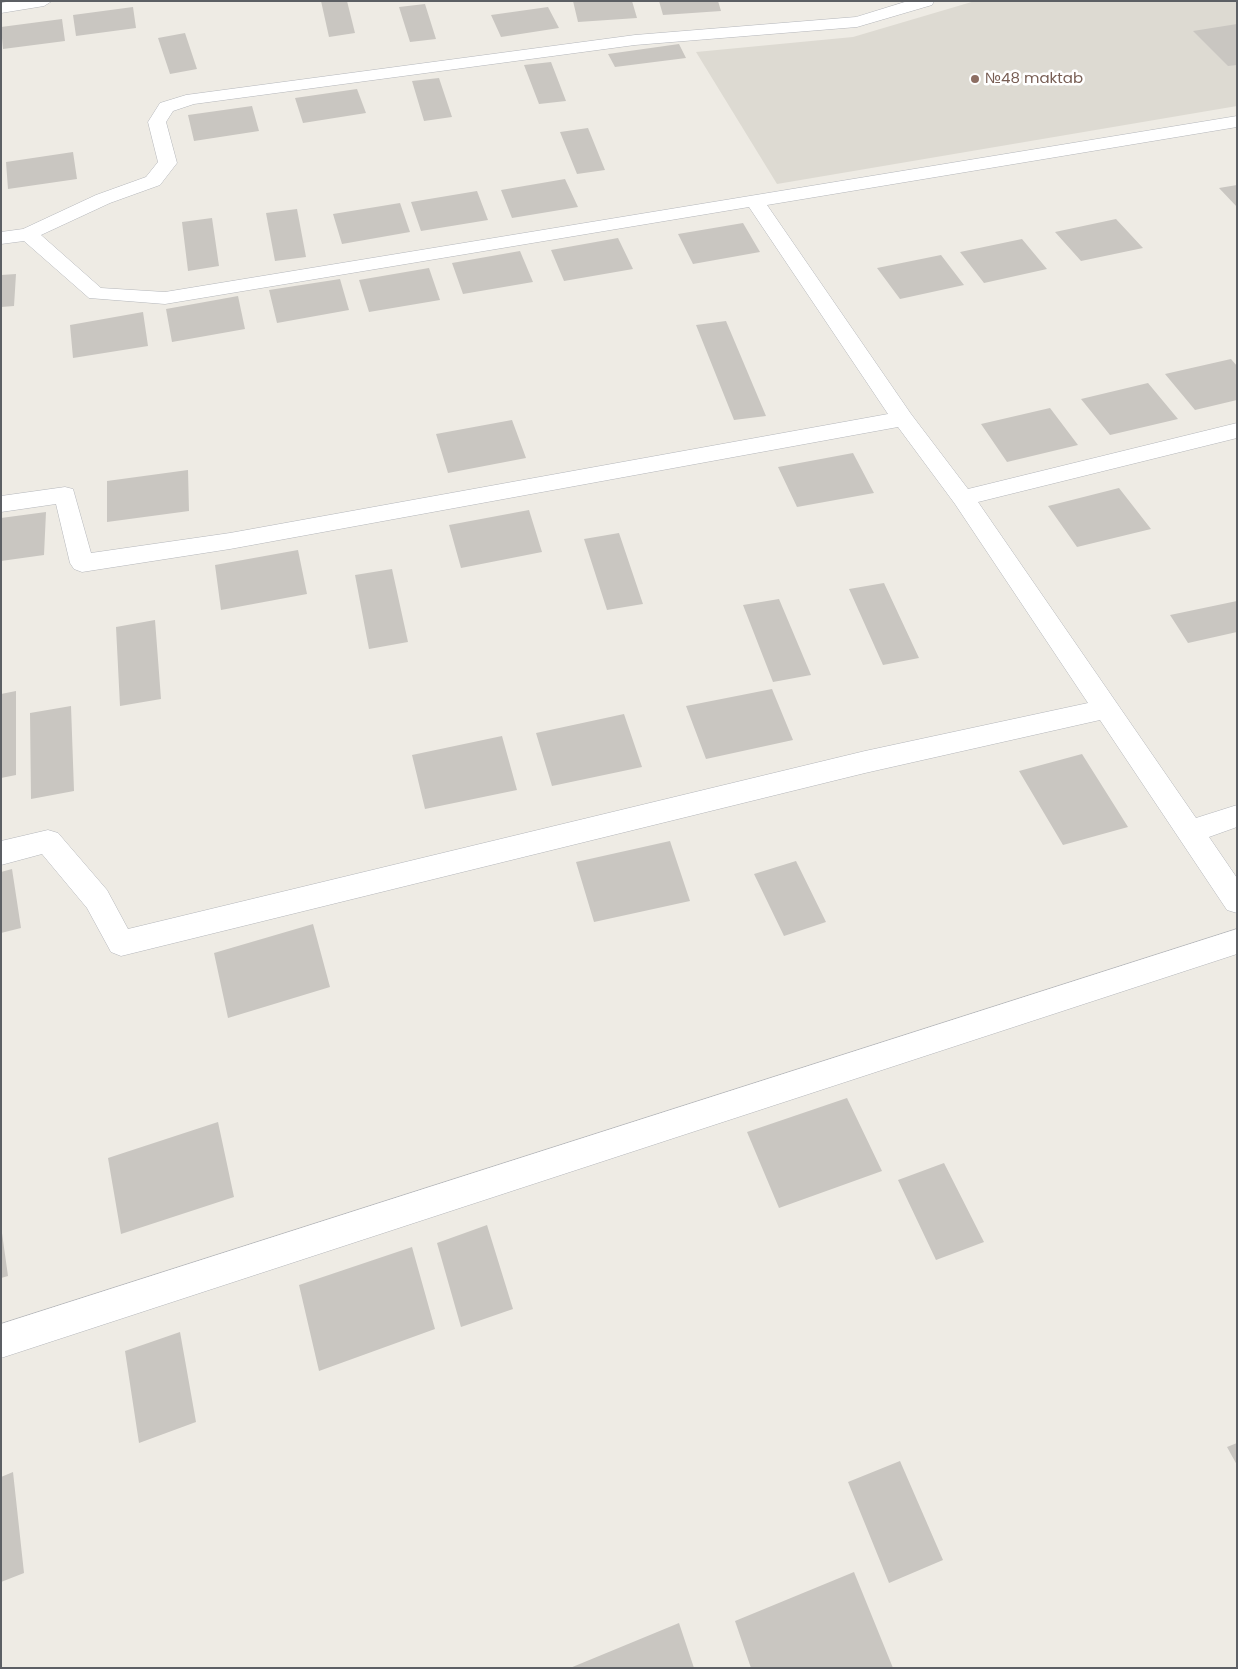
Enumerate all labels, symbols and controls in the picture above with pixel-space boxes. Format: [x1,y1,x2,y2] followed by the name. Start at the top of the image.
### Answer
[985,70,1083,88] place label: №48 maktab
[969,73,981,85] marker: №48 maktab

